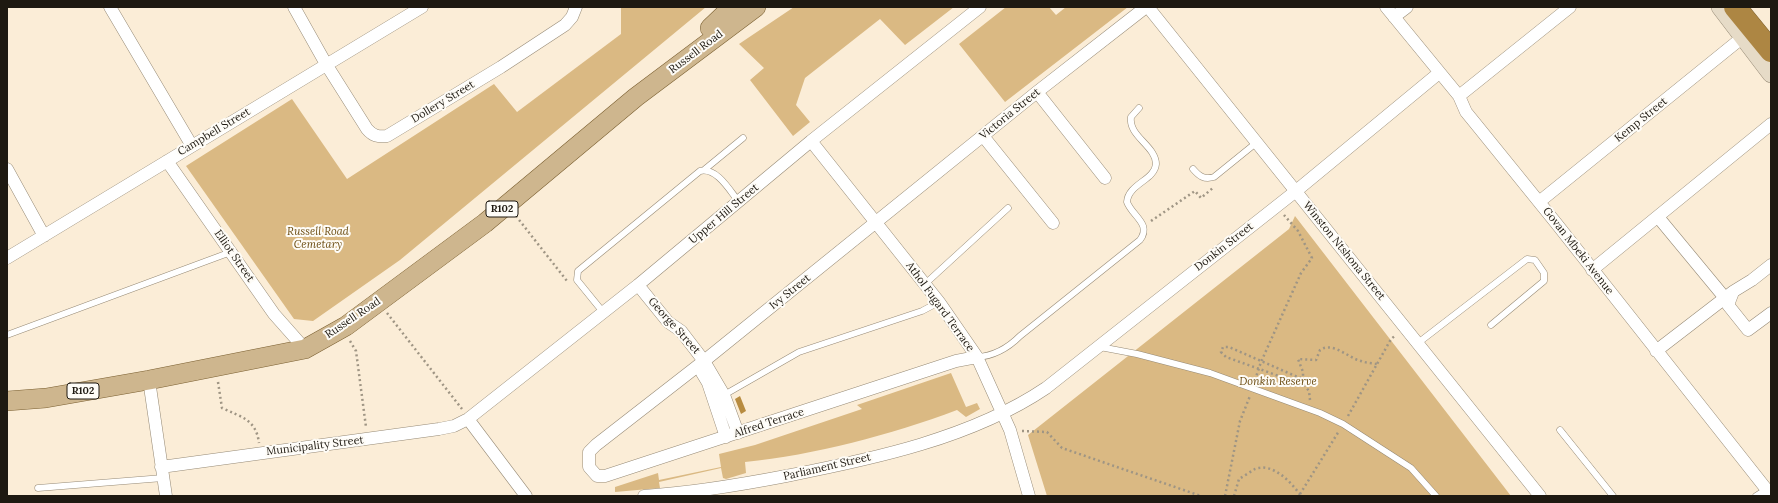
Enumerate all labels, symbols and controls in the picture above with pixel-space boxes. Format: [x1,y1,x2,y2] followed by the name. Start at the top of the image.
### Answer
[666,27,726,77] street label: Russell Road
[409,78,477,126] street label: Dollery Street
[977,86,1043,142] street label: Victoria Street
[1612,95,1670,145] street label: Kemp Street
[175,105,253,159] street label: Campbell Street
[687,181,761,247] street label: Upper Hill Street
[1300,199,1388,303] street label: Winston Ntshona Street
[486,201,518,217] road number: R102
[1540,205,1616,297] street label: Govan Mbeki Avenue
[1192,220,1256,274] street label: Donkin Street
[287,225,349,251] park label: Russell Road Cemetary
[211,227,257,285] street label: Elliot Street
[903,260,977,354] street label: Athol Fugard Terrace
[767,271,813,313] street label: Ivy Street
[323,295,383,341] street label: Russell Road
[645,295,703,357] street label: George Street
[1239,375,1317,389] park label: Donkin Reserve
[67,383,99,399] road number: R102
[732,405,806,441] street label: Alfred Terrace
[266,433,364,459] street label: Municipality Street
[782,451,872,483] street label: Parliament Street

